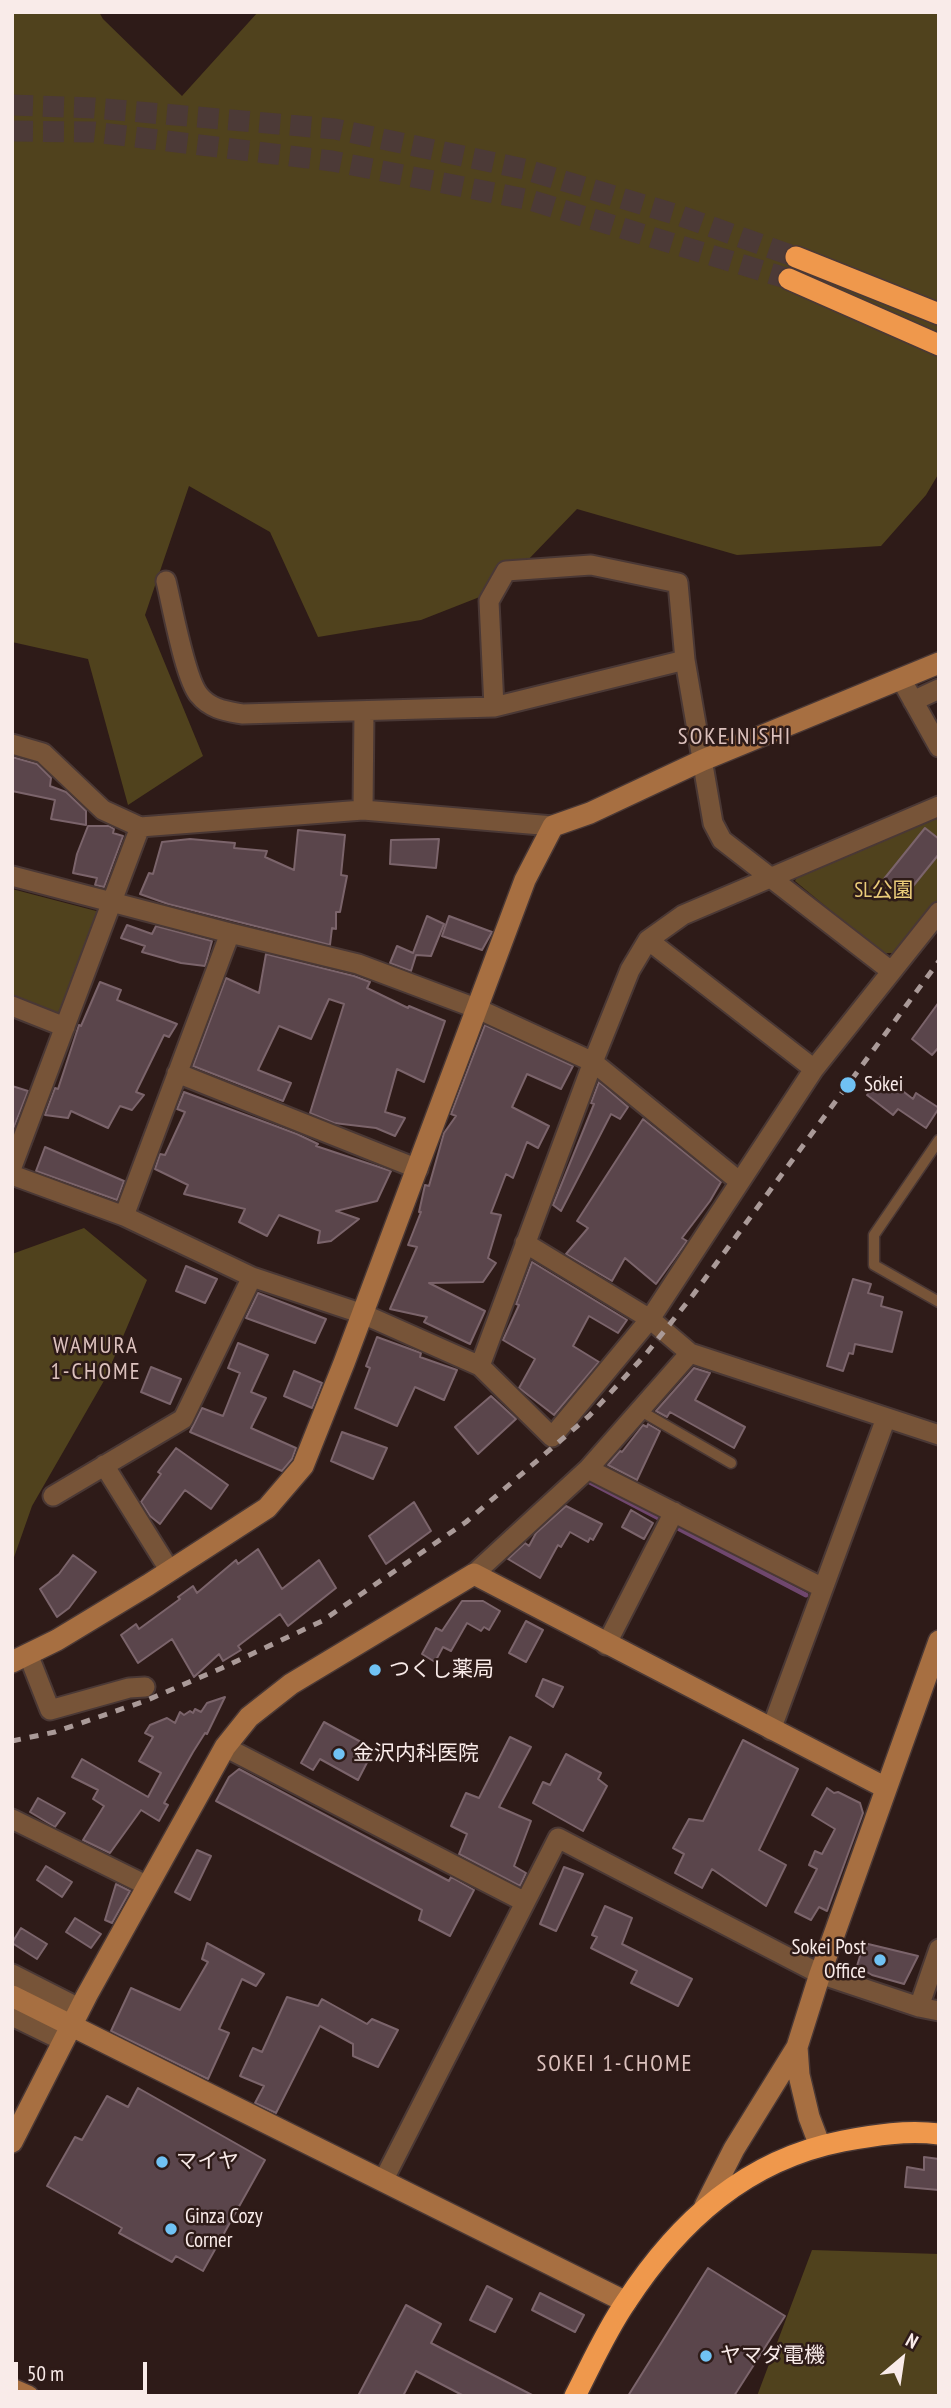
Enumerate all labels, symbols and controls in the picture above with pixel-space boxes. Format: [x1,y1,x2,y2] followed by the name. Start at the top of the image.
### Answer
[679,723,791,751] district label: SOKEINISHI
[854,878,914,904] park label: SL公園
[864,1072,903,1098] place label: Sokei
[838,1075,858,1095] marker: Sokei
[51,1332,141,1386] district label: WAMURA 1-CHOME
[389,1657,494,1683] place label: つくし薬局
[367,1662,383,1678] marker: つくし薬局
[353,1741,479,1767] place label: 金沢内科医院
[331,1746,347,1762] marker: 金沢内科医院
[792,1935,866,1985] place label: Sokei Post Office
[872,1952,888,1968] marker: Sokei Post Office
[538,2050,692,2078] district label: SOKEI 1-CHOME
[176,2149,239,2175] place label: マイヤ
[154,2154,170,2170] marker: マイヤ
[185,2204,263,2254] place label: Ginza Cozy Corner
[163,2221,179,2237] marker: Ginza Cozy Corner
[867,2324,937,2394] north arrow
[902,2328,922,2354] text: N
[720,2343,825,2369] place label: ヤマダ電機
[18,2348,150,2392] scale bar
[698,2348,714,2364] marker: ヤマダ電機
[27,2360,64,2387] text: 50 m

